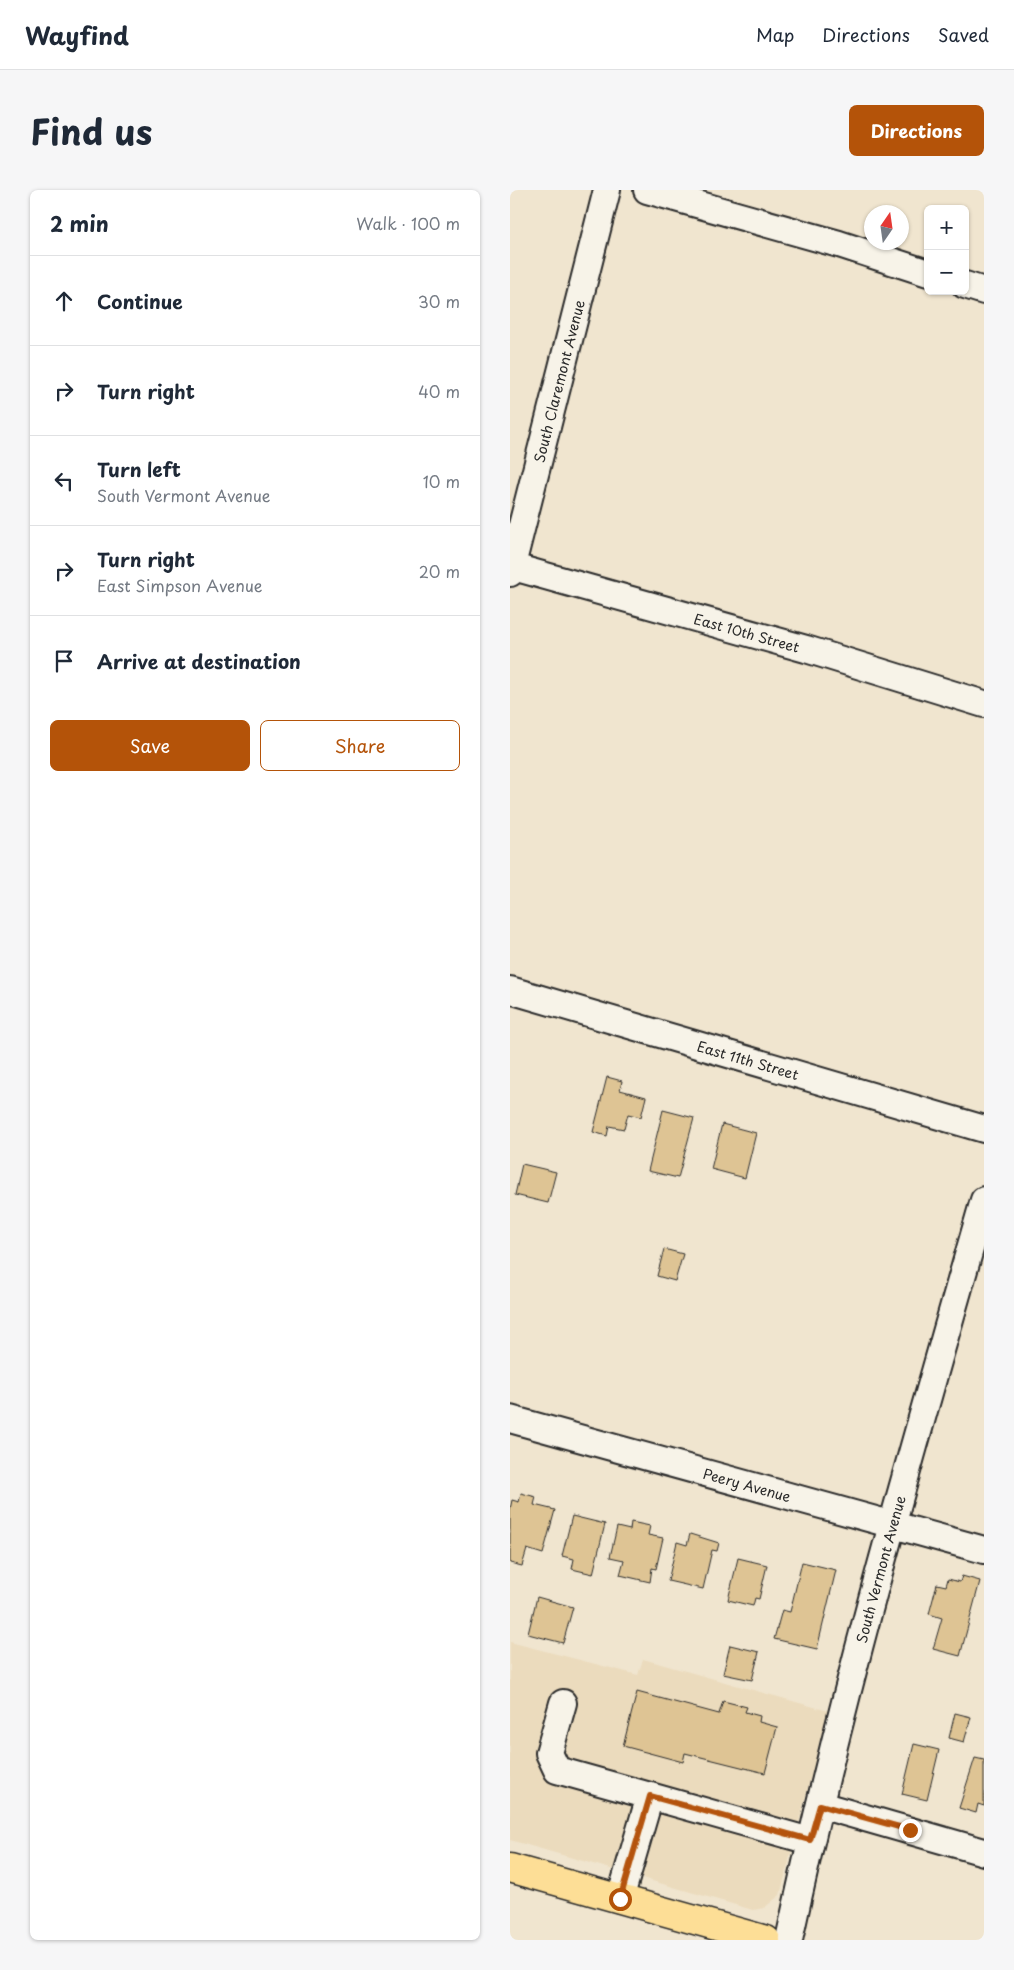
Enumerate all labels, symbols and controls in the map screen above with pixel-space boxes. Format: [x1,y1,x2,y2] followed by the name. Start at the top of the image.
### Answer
[25,17,129,53] text: Wayfind
[756,21,794,48] text: Map
[822,21,910,48] text: Directions
[938,21,989,48] text: Saved
[30,104,152,157] text: Find us
[849,105,984,156] button: Directions
[864,205,909,250] north arrow
[924,205,969,295] map controls
[924,205,969,250] button: +
[50,207,109,239] text: 2 min
[356,211,460,235] text: Walk · 100 m
[924,250,969,295] button: −
[50,287,78,315] icon: ahead
[97,287,183,315] text: Continue
[418,289,460,313] text: 30 m
[528,297,589,465] street label: South Claremont Avenue
[50,377,78,405] icon: right
[97,377,195,405] text: Turn right
[418,379,460,403] text: 40 m
[97,455,181,483] text: Turn left
[50,467,78,495] icon: left
[423,469,460,493] text: 10 m
[97,483,270,507] text: South Vermont Avenue
[97,545,195,573] text: Turn right
[50,557,78,585] icon: right
[419,559,460,583] text: 20 m
[97,573,263,597] text: East Simpson Avenue
[692,608,802,657] street label: East 10th Street
[50,647,78,675] icon: arrive
[97,647,301,675] text: Arrive at destination
[50,720,250,771] button: Save
[260,720,460,771] button: Share
[695,1035,802,1085] street label: East 11th Street
[701,1462,794,1507] street label: Peery Avenue
[850,1493,910,1645] street label: South Vermont Avenue
[899,1819,922,1842] route end
[609,1888,632,1911] route start

